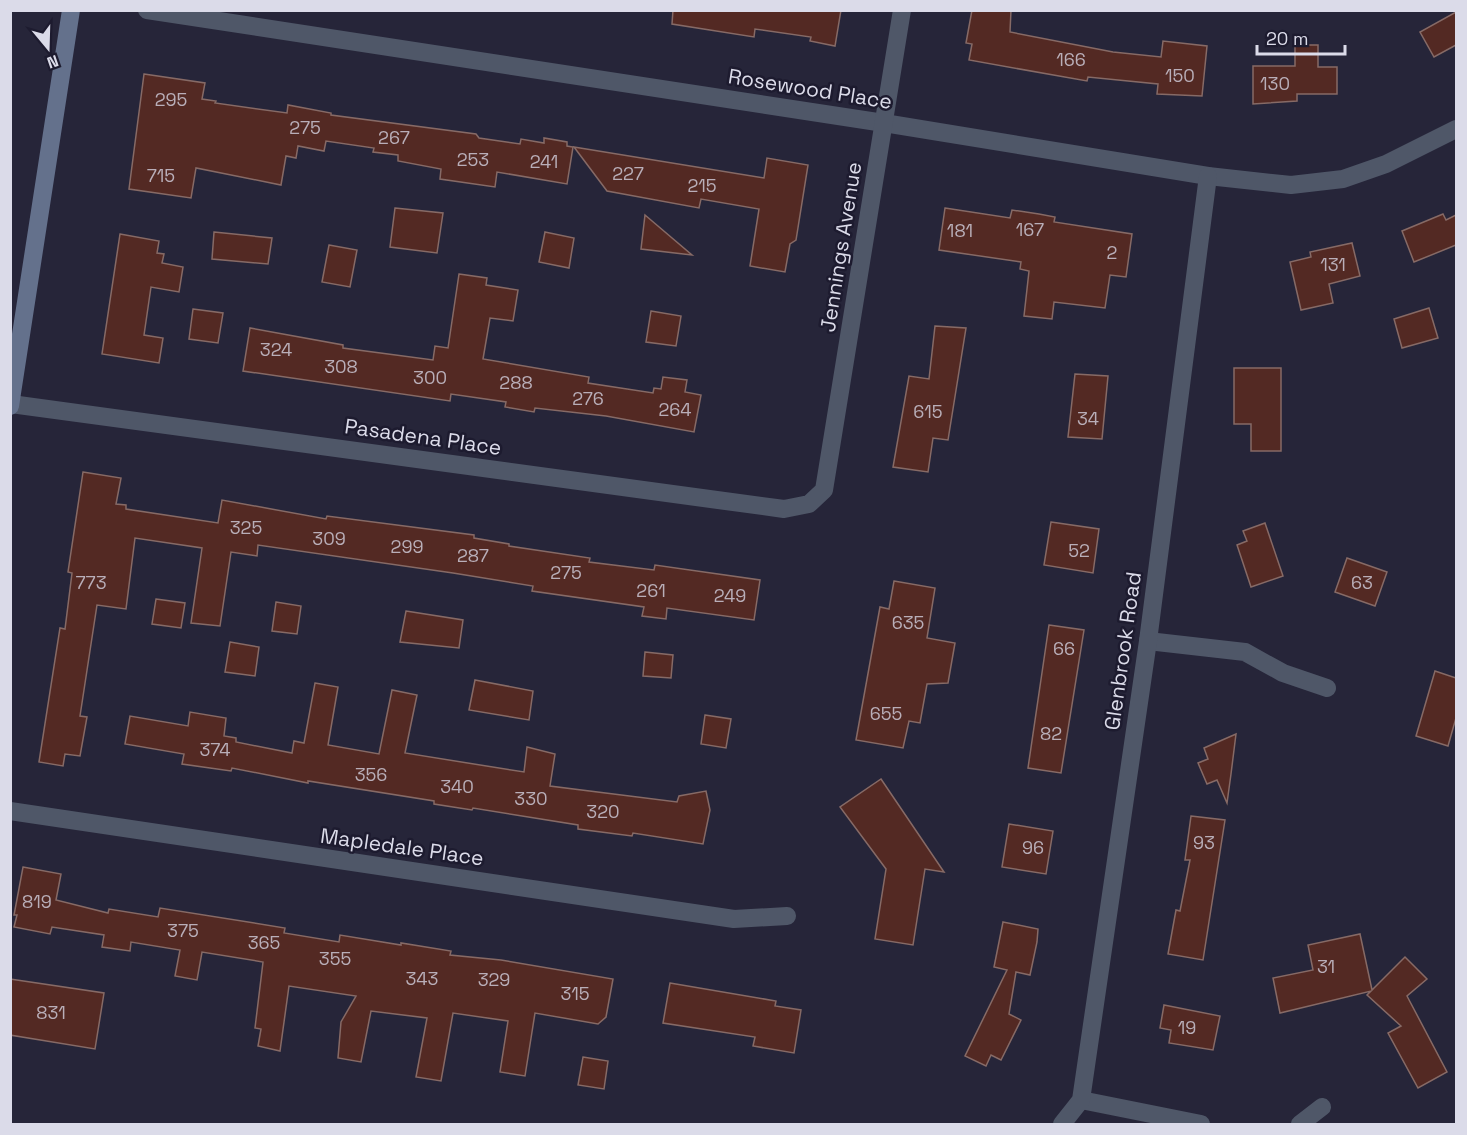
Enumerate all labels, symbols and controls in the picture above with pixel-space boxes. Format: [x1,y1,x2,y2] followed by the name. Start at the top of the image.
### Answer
[18,18,78,78] north arrow
[1257,18,1346,56] scale bar
[1266,27,1309,50] text: 20 m
[1056,48,1086,71] house number: 166
[44,50,61,73] text: N
[726,62,894,115] street label: Rosewood Place
[1165,64,1195,87] house number: 150
[1260,72,1290,95] house number: 130
[155,88,187,111] house number: 295
[289,116,321,139] house number: 275
[378,126,410,149] house number: 267
[457,148,489,171] house number: 253
[530,150,558,173] house number: 241
[814,160,867,334] street label: Jennings Avenue
[612,162,644,185] house number: 227
[147,164,175,187] house number: 715
[687,174,717,197] house number: 215
[1016,218,1044,241] house number: 167
[947,219,973,242] house number: 181
[1107,241,1117,264] house number: 2
[1320,253,1346,276] house number: 131
[260,338,292,361] house number: 324
[324,355,358,378] house number: 308
[413,366,447,389] house number: 300
[499,371,533,394] house number: 288
[572,387,604,410] house number: 276
[658,398,692,421] house number: 264
[913,400,943,423] house number: 615
[1077,407,1099,430] house number: 34
[343,412,503,461] street label: Pasadena Place
[230,516,262,539] house number: 325
[312,527,346,550] house number: 309
[391,535,423,558] house number: 299
[1068,539,1090,562] house number: 52
[457,544,489,567] house number: 287
[550,561,582,584] house number: 275
[1098,570,1147,732] street label: Glenbrook Road
[75,571,107,594] house number: 773
[1351,571,1373,594] house number: 63
[636,579,666,602] house number: 261
[714,584,746,607] house number: 249
[892,611,924,634] house number: 635
[1053,637,1075,660] house number: 66
[870,702,902,725] house number: 655
[1040,722,1062,745] house number: 82
[199,738,231,761] house number: 374
[355,763,387,786] house number: 356
[440,775,474,798] house number: 340
[514,787,548,810] house number: 330
[586,800,620,823] house number: 320
[319,822,485,871] street label: Mapledale Place
[1193,831,1215,854] house number: 93
[1022,836,1044,859] house number: 96
[22,890,52,913] house number: 819
[167,919,199,942] house number: 375
[248,931,280,954] house number: 365
[319,947,351,970] house number: 355
[1317,955,1335,978] house number: 31
[406,967,439,990] house number: 343
[478,968,510,991] house number: 329
[561,982,589,1005] house number: 315
[36,1001,66,1024] house number: 831
[1178,1016,1196,1039] house number: 19

